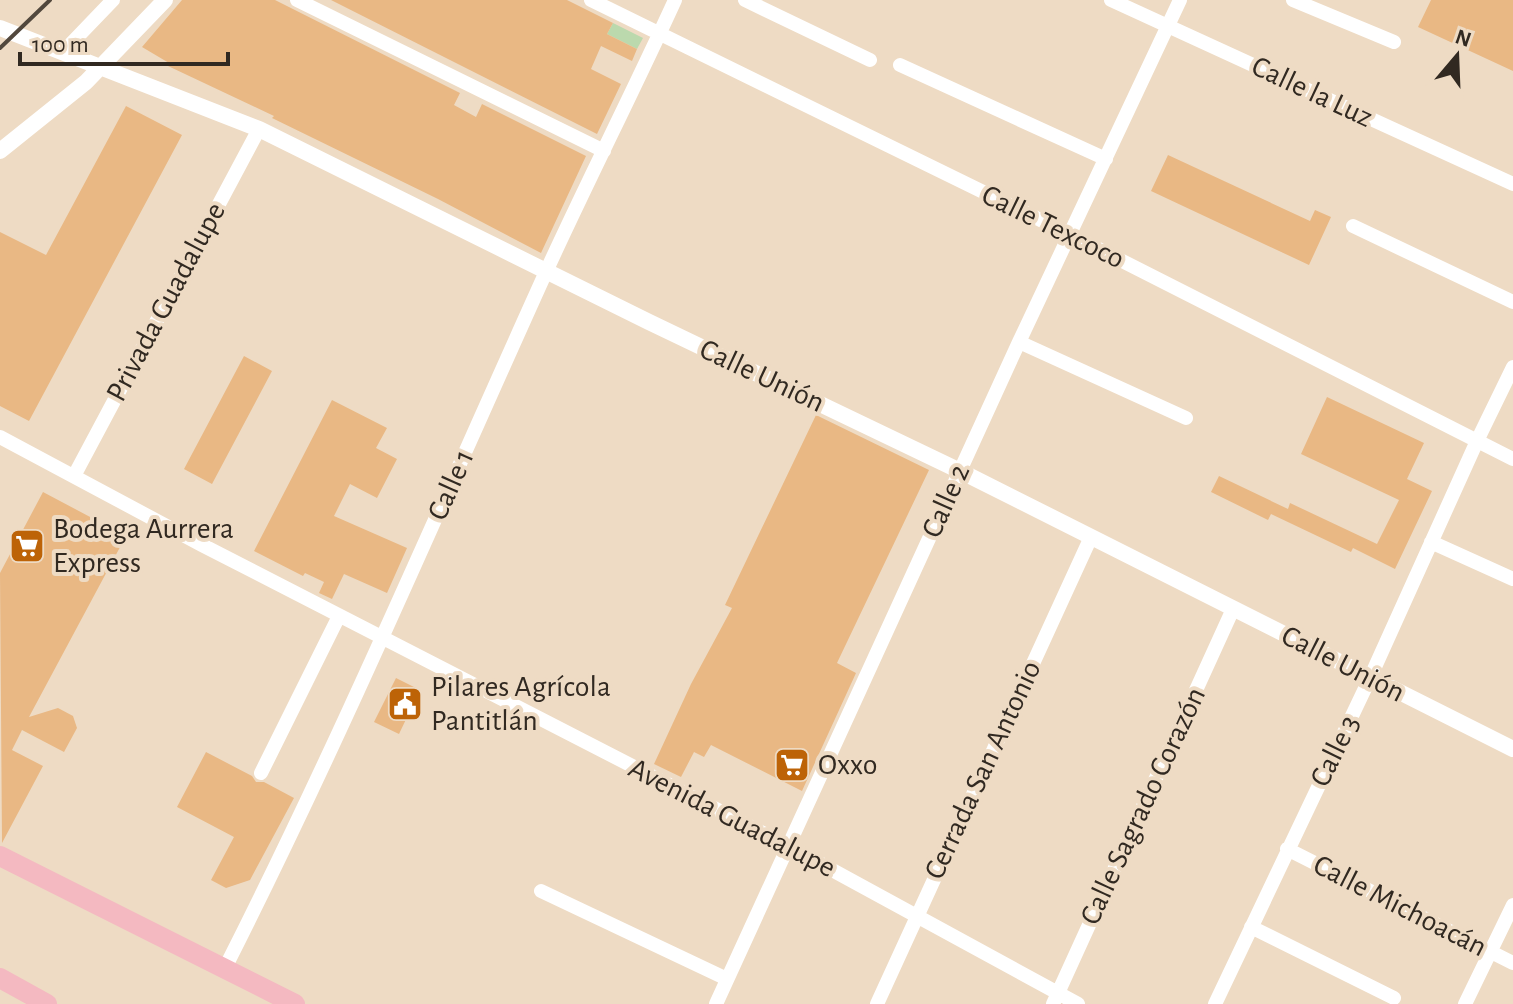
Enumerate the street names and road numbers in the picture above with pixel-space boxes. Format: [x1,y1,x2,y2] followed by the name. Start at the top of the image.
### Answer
[1247,51,1377,133] street label: Calle la Luz
[977,180,1129,274] street label: Calle Texcoco
[101,198,231,406] street label: Privada Guadalupe
[695,334,829,418] street label: Calle Unión
[422,445,480,525] street label: Calle 1
[917,460,975,542] street label: Calle 2
[1277,620,1409,708] street label: Calle Unión
[919,656,1047,884] street label: Cerrada San Antonio
[1075,683,1211,929] street label: Calle Sagrado Corazón
[1305,711,1365,791] street label: Calle 3
[624,753,840,883] street label: Avenida Guadalupe
[1309,850,1491,962] street label: Calle Michoacán

